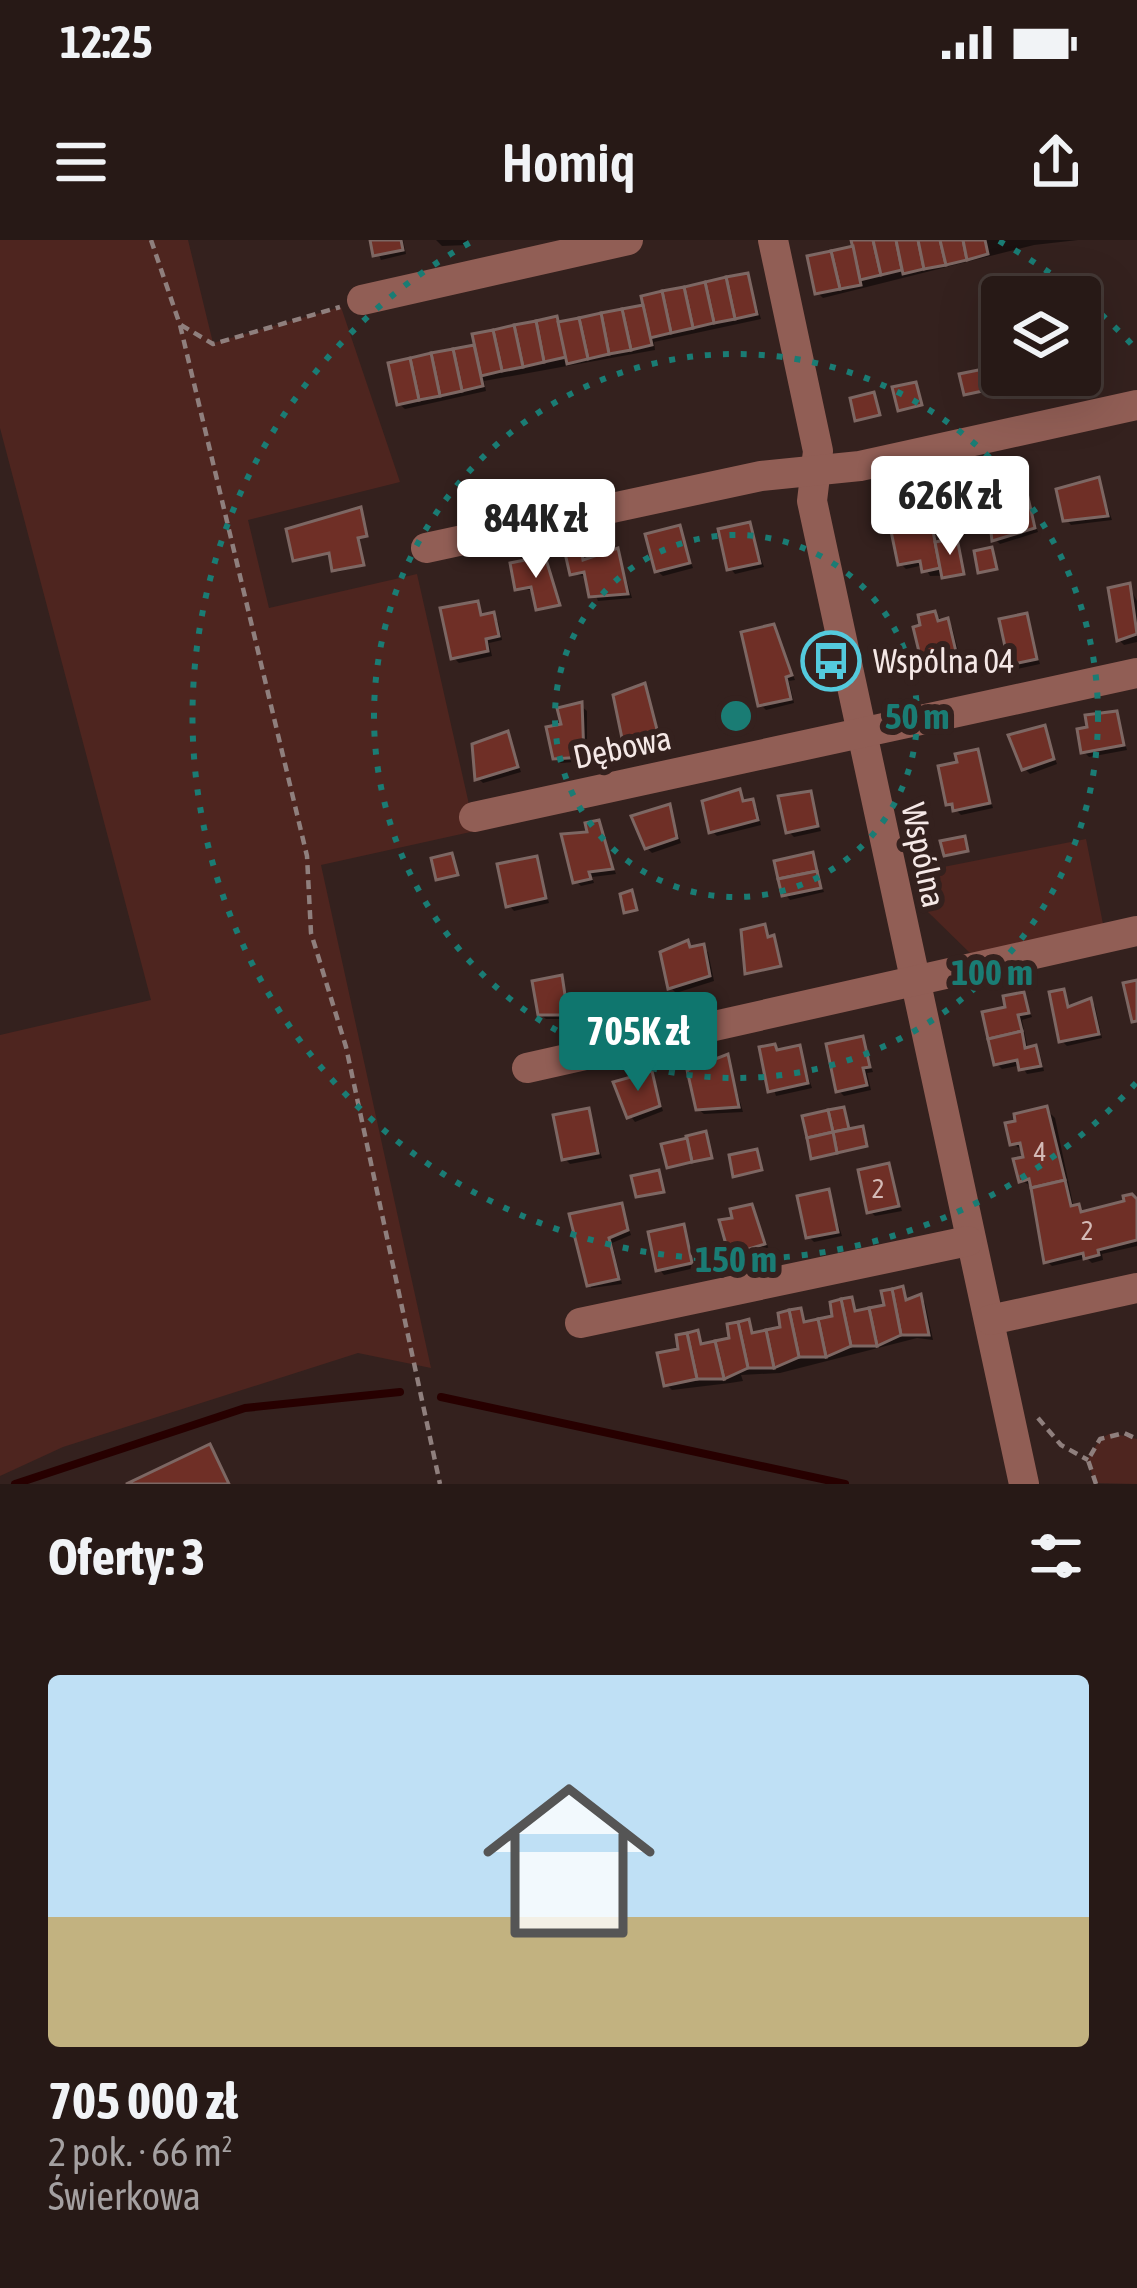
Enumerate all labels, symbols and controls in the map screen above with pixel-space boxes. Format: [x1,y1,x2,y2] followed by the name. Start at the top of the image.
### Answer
[60,16,153,68] text: 12:25
[48,129,114,195] icon: menu
[1023,129,1089,195] icon: share
[502,132,635,193] text: Homiq
[981,276,1101,396] map controls
[981,276,1101,396] button: layers
[839,456,1061,558] pin: 626K zł
[898,473,1002,517] text: 626K zł
[425,479,647,581] pin: 844K zł
[484,496,588,540] text: 844K zł
[800,630,862,692] bus stop icon: Wspólna 04
[873,642,1015,680] place label: Wspólna 04
[715,695,757,737] centre of rings
[885,695,949,737] text: 50 m
[570,718,674,776] street label: Dębowa
[894,799,954,911] street label: Wspólna
[951,951,1033,993] text: 100 m
[527,992,749,1094] pin: 705K zł
[586,1009,690,1053] text: 705K zł
[1034,1136,1046,1167] house number: 4
[872,1173,884,1204] house number: 2
[1081,1215,1093,1246] house number: 2
[695,1238,777,1280] text: 150 m
[1023,1523,1089,1589] icon: filters
[48,1527,205,1586] text: Oferty: 3
[461,1753,677,1969] icon: home
[48,2071,238,2130] text: 705 000 zł
[48,2130,233,2174] text: 2 pok. · 66 m²
[48,2174,201,2218] text: Świerkowa

